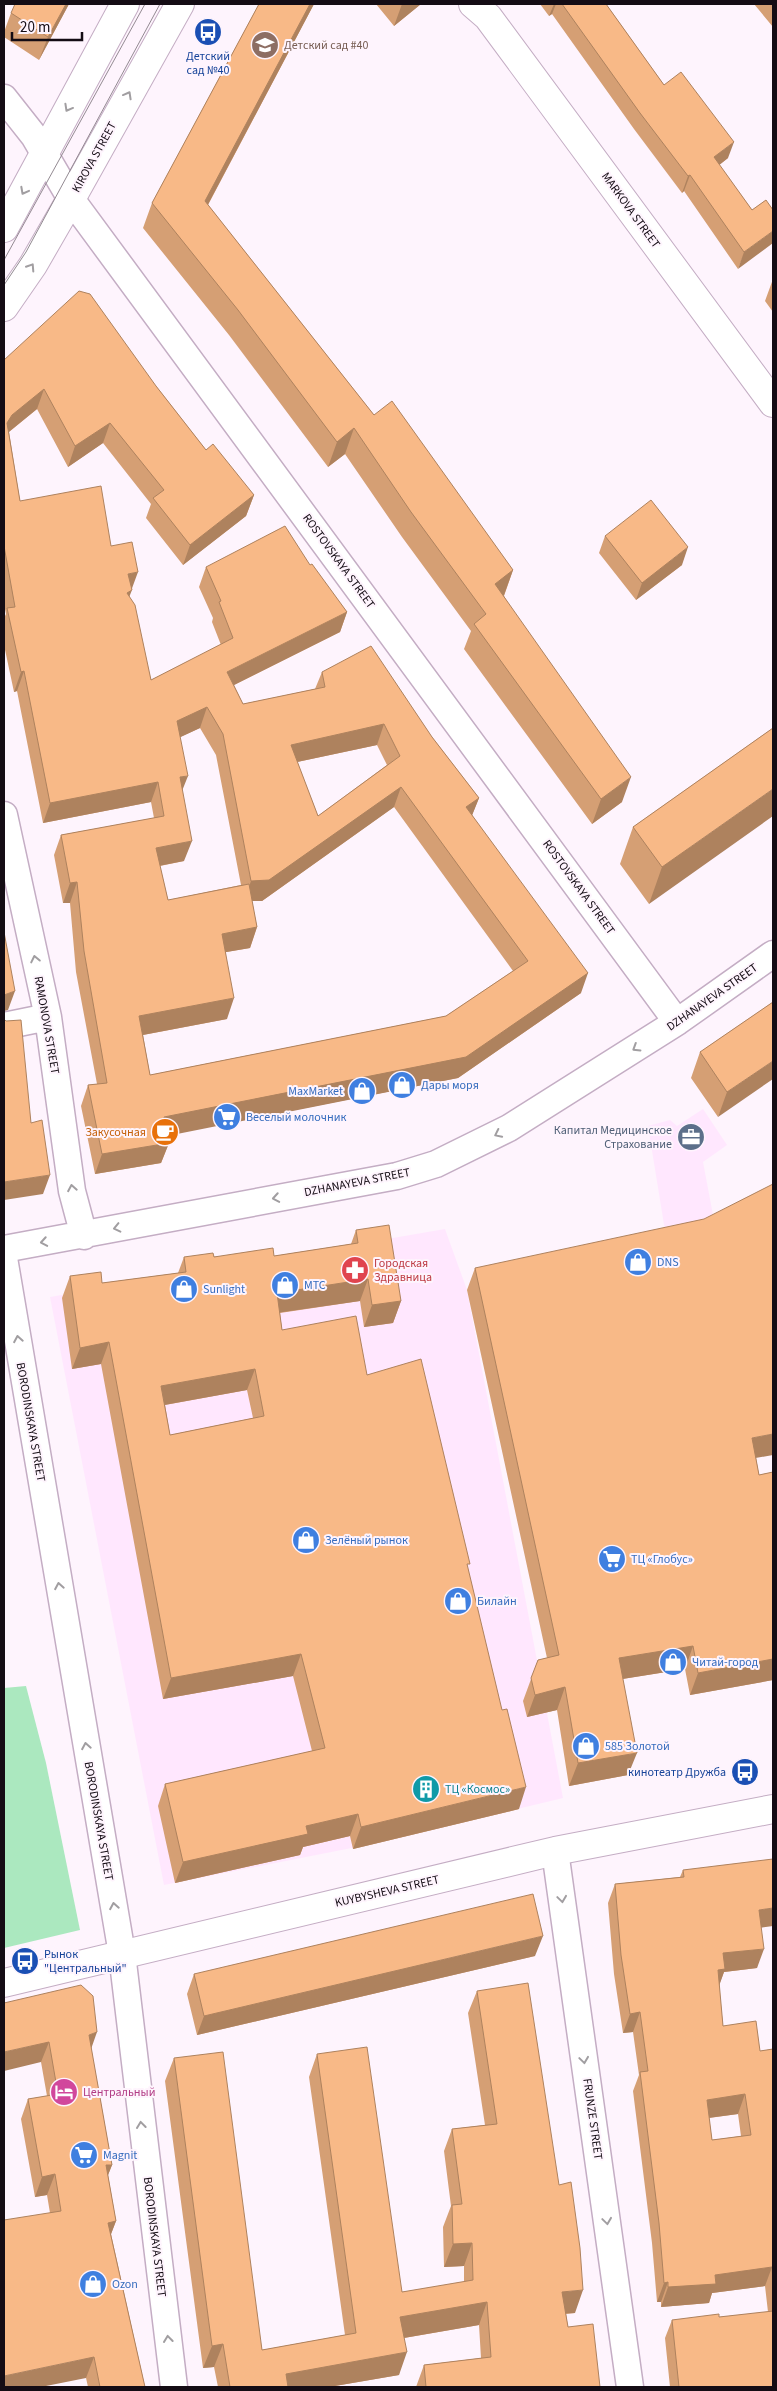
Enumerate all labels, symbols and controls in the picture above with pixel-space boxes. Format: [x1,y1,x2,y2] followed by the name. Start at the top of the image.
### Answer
[12,10,82,42] scale bar
[20,17,50,38] text: 20 m
[193,17,223,47] bus stop icon: Детский сад №40
[250,30,280,60] school or university icon: Детский сад #40
[284,37,368,54] place label: Детский сад #40
[186,48,230,79] place label: Детский сад №40
[122,91,132,100] one-way arrow
[64,102,74,111] one-way arrow
[68,118,121,196] street label: KIROVA STREET
[597,169,664,252] street label: MARKOVA STREET
[21,185,31,194] one-way arrow
[25,264,34,273] one-way arrow
[298,510,379,613] street label: ROSTOVSKAYA STREET
[538,836,619,939] street label: ROSTOVSKAYA STREET
[30,954,41,963] one-way arrow
[663,959,762,1035] street label: DZHANAYEVA STREET
[30,975,64,1076] street label: RAMONOVA STREET
[632,1042,642,1051] one-way arrow
[387,1070,417,1100] shop icon: Дары моря
[347,1076,377,1106] shop icon: MaxMarket
[421,1077,479,1094] place label: Дары моря
[288,1083,343,1100] place label: MaxMarket
[212,1102,242,1132] supermarket icon: Веселый молочник
[246,1109,346,1126] place label: Веселый молочник
[150,1117,180,1147] cafe icon: Закусочная
[554,1122,672,1153] place label: Капитал Медицинское Страхование
[676,1122,706,1152] office icon: Капитал Медицинское Страхование
[85,1124,146,1141] place label: Закусочная
[494,1127,503,1138] one-way arrow
[303,1164,412,1201] street label: DZHANAYEVA STREET
[67,1184,77,1193] one-way arrow
[272,1193,281,1203] one-way arrow
[112,1222,121,1233] one-way arrow
[39,1237,48,1247] one-way arrow
[623,1247,653,1277] shop icon: DNS
[657,1254,679,1271] place label: DNS
[340,1255,370,1285] pharmacy icon: Городская Здравница
[374,1255,432,1286] place label: Городская Здравница
[270,1270,300,1300] shop icon: МТС
[169,1274,199,1304] shop icon: Sunlight
[304,1277,326,1294] place label: МТС
[203,1281,245,1298] place label: Sunlight
[13,1335,23,1344] one-way arrow
[12,1361,49,1484] street label: BORODINSKAYA STREET
[291,1525,321,1555] shop icon: Зелёный рынок
[325,1532,408,1549] place label: Зелёный рынок
[597,1544,627,1574] supermarket icon: ТЦ «Глобус»
[631,1551,693,1568] place label: ТЦ «Глобус»
[55,1582,65,1590] one-way arrow
[443,1586,473,1616] shop icon: Билайн
[477,1593,517,1610] place label: Билайн
[658,1647,688,1677] shop icon: Читай-город
[692,1654,759,1671] place label: Читай-город
[571,1731,601,1761] shop icon: 585 Золотой
[605,1738,670,1755] place label: 585 Золотой
[82,1742,92,1751] one-way arrow
[730,1757,760,1787] bus stop icon: кинотеатр Дружба
[80,1760,117,1883] street label: BORODINSKAYA STREET
[628,1764,726,1781] place label: кинотеатр Дружба
[411,1774,441,1804] building icon: ТЦ «Космос»
[445,1781,510,1798] place label: ТЦ «Космос»
[333,1871,441,1912] street label: KUYBYSHEVA STREET
[556,1895,567,1903] one-way arrow
[109,1902,119,1911] one-way arrow
[10,1946,40,1976] bus stop icon: Рынок "Центральный"
[44,1946,127,1977] place label: Рынок "Центральный"
[579,2056,589,2064] one-way arrow
[49,2077,79,2107] hotel icon: Центральный
[578,2077,607,2161] street label: FRUNZE STREET
[83,2084,155,2101] place label: Центральный
[136,2121,147,2129] one-way arrow
[69,2140,99,2170] supermarket icon: Magnit
[103,2147,137,2164] place label: Magnit
[139,2176,170,2299] street label: BORODINSKAYA STREET
[601,2217,612,2225] one-way arrow
[78,2269,108,2299] shop icon: Ozon
[112,2276,138,2293] place label: Ozon
[163,2335,174,2343] one-way arrow

